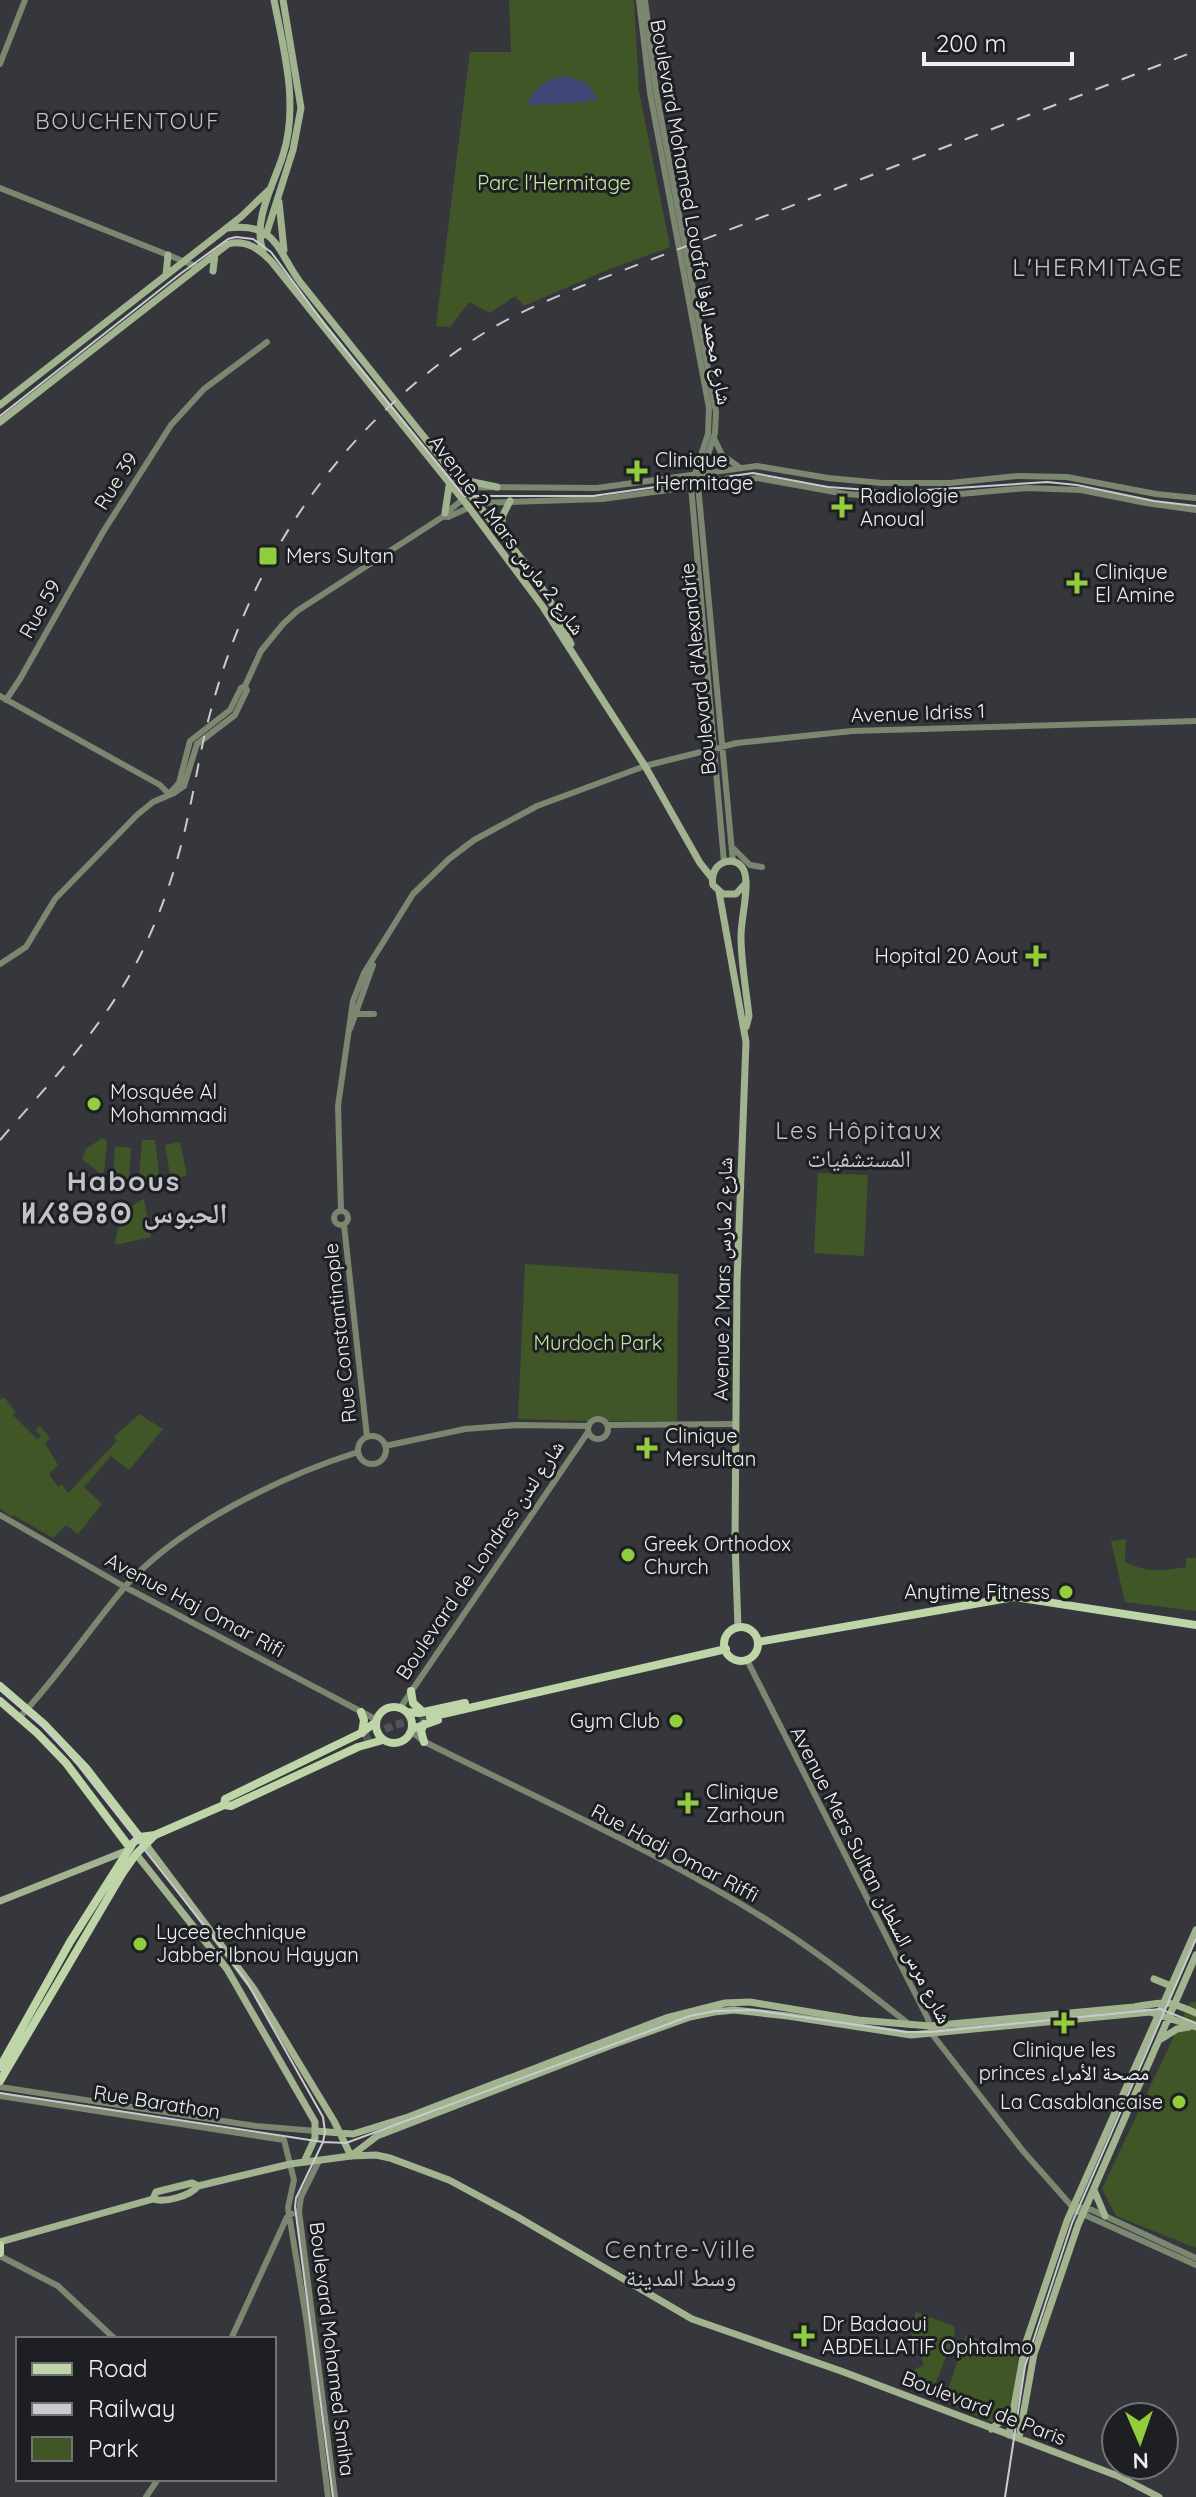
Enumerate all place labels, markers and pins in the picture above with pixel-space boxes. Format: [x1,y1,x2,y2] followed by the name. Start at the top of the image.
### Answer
[655,447,753,495] place label: Clinique Hermitage
[626,460,648,482] marker: Clinique Hermitage
[860,483,959,531] place label: Radiologie Anoual
[831,496,853,518] marker: Radiologie Anoual
[286,543,394,568] place label: Mers Sultan
[257,545,279,567] marker: Mers Sultan
[1095,559,1175,607] place label: Clinique El Amine
[1066,572,1088,594] marker: Clinique El Amine
[875,943,1018,968] place label: Hopital 20 Aout
[1025,945,1047,967] marker: Hopital 20 Aout
[110,1079,227,1127] place label: Mosquée Al Mohammadi
[85,1095,103,1113] marker: Mosquée Al Mohammadi
[665,1423,756,1471] place label: Clinique Mersultan
[636,1437,658,1459] marker: Clinique Mersultan
[644,1531,791,1579] place label: Greek Orthodox Church
[619,1546,637,1564] marker: Greek Orthodox Church
[904,1579,1050,1604] place label: Anytime Fitness
[1057,1583,1075,1601] marker: Anytime Fitness
[570,1708,660,1733] place label: Gym Club
[667,1712,685,1730] marker: Gym Club
[706,1779,785,1827] place label: Clinique Zarhoun
[677,1792,699,1814] marker: Clinique Zarhoun
[156,1919,359,1967] place label: Lycee technique Jabber Ibnou Hayyan
[131,1935,149,1953] marker: Lycee technique Jabber Ibnou Hayyan
[1053,2012,1075,2034] marker: Clinique les princes مصحة الأمراء
[979,2037,1149,2085] place label: Clinique les princes مصحة الأمراء
[1000,2089,1163,2114] place label: La Casablancaise
[1170,2093,1188,2111] marker: La Casablancaise
[822,2311,1033,2359] place label: Dr Badaoui ABDELLATIF Ophtalmo
[793,2325,815,2347] marker: Dr Badaoui ABDELLATIF Ophtalmo

